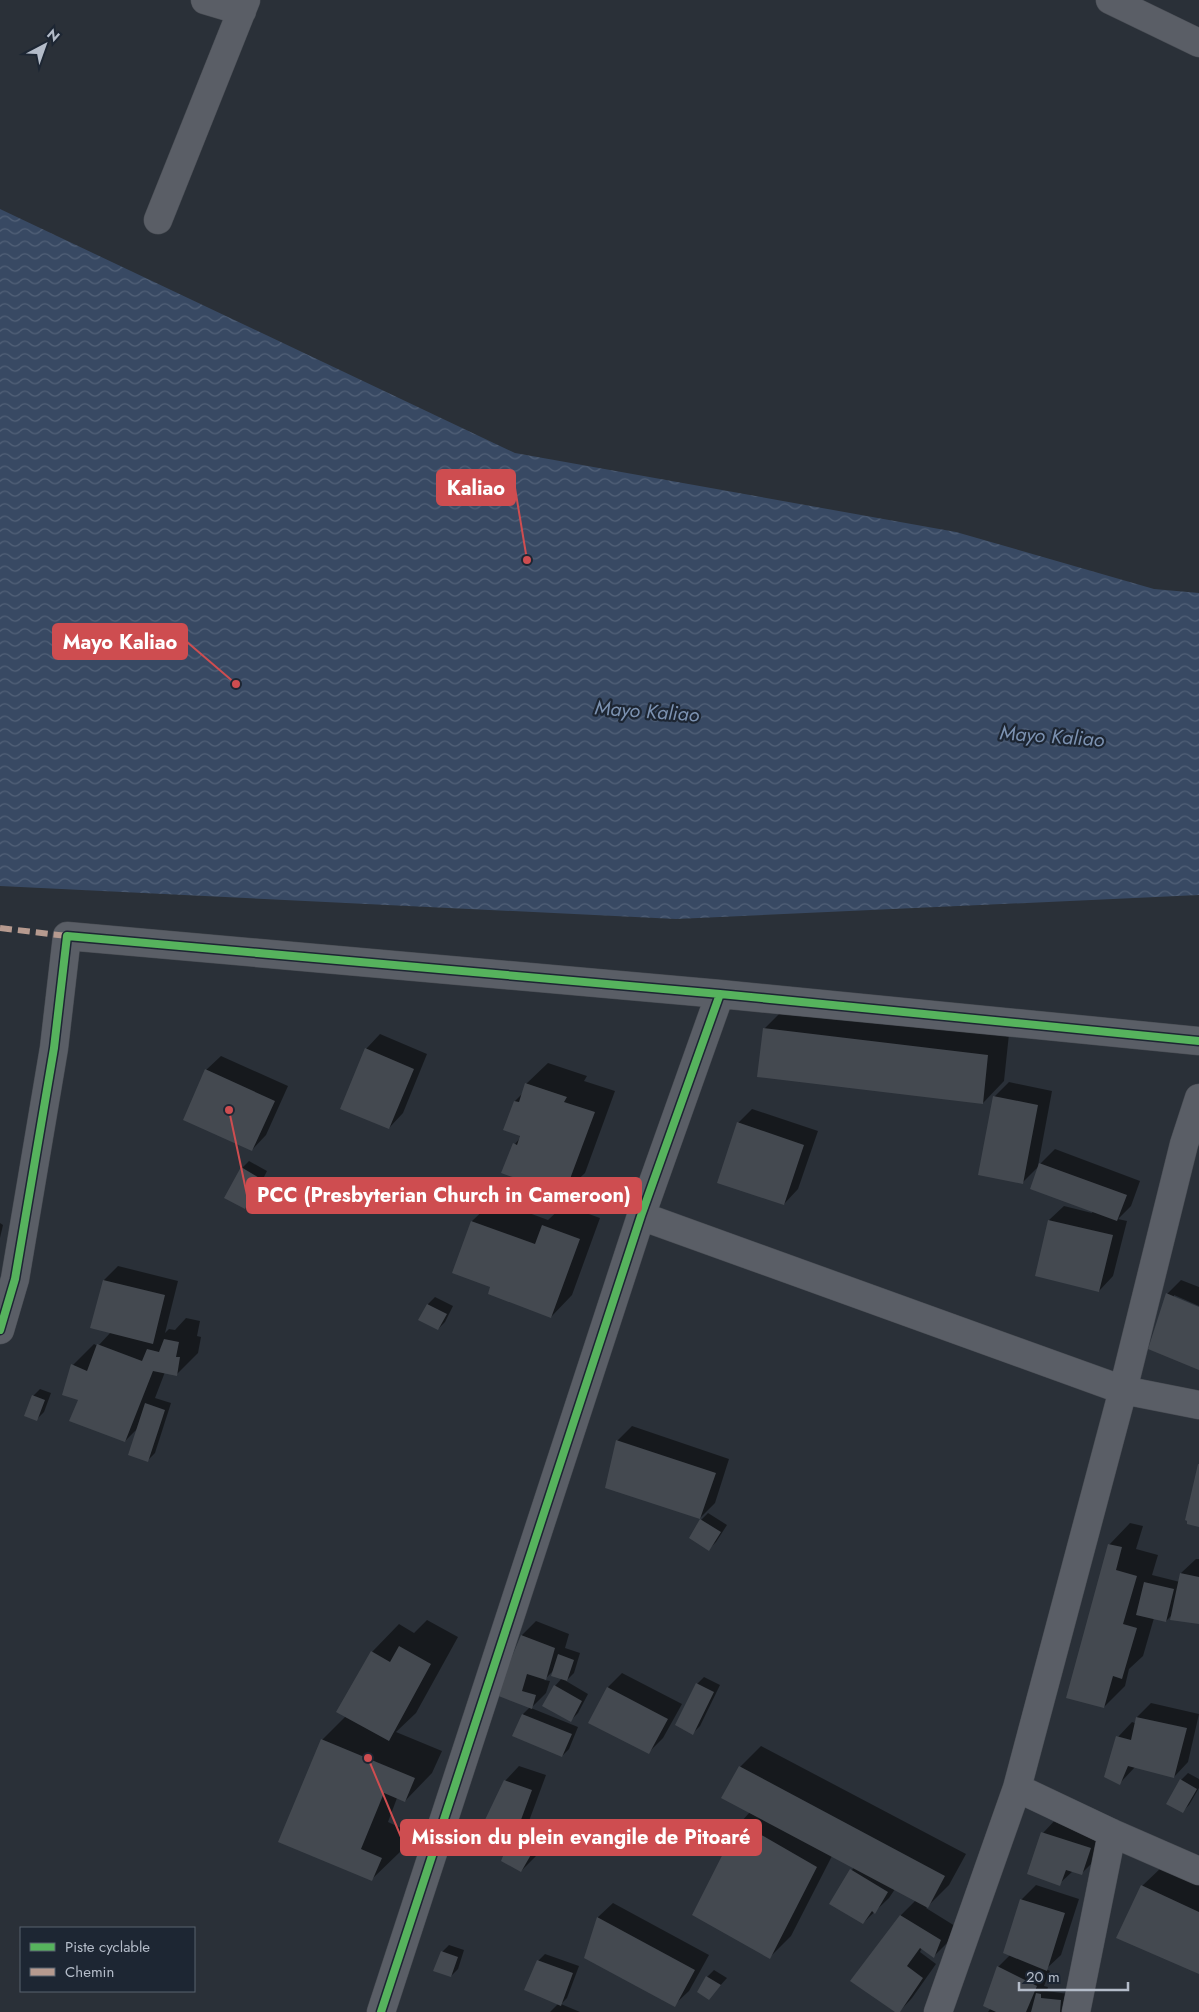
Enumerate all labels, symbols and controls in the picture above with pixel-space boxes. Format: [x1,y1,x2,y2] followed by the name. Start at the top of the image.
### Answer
[20,20,70,70] north arrow
[43,24,64,46] text: N
[437,470,515,505] callout: Kaliao
[447,474,505,503] text: Kaliao
[53,624,187,659] callout: Mayo Kaliao
[63,628,178,657] text: Mayo Kaliao
[594,693,701,730] water label: Mayo Kaliao
[999,718,1106,755] water label: Mayo Kaliao
[247,1178,641,1213] callout: PCC (Presbyterian Church in Cameroon)
[257,1181,631,1210] text: PCC (Presbyterian Church in Cameroon)
[401,1820,761,1855] callout: Mission du plein evangile de Pitoaré
[411,1823,751,1852] text: Mission du plein evangile de Pitoaré
[20,1927,195,1992] legend
[65,1936,150,1958] text: Piste cyclable
[1019,1960,1128,1992] scale bar
[65,1961,114,1983] text: Chemin
[1026,1966,1060,1988] text: 20 m

